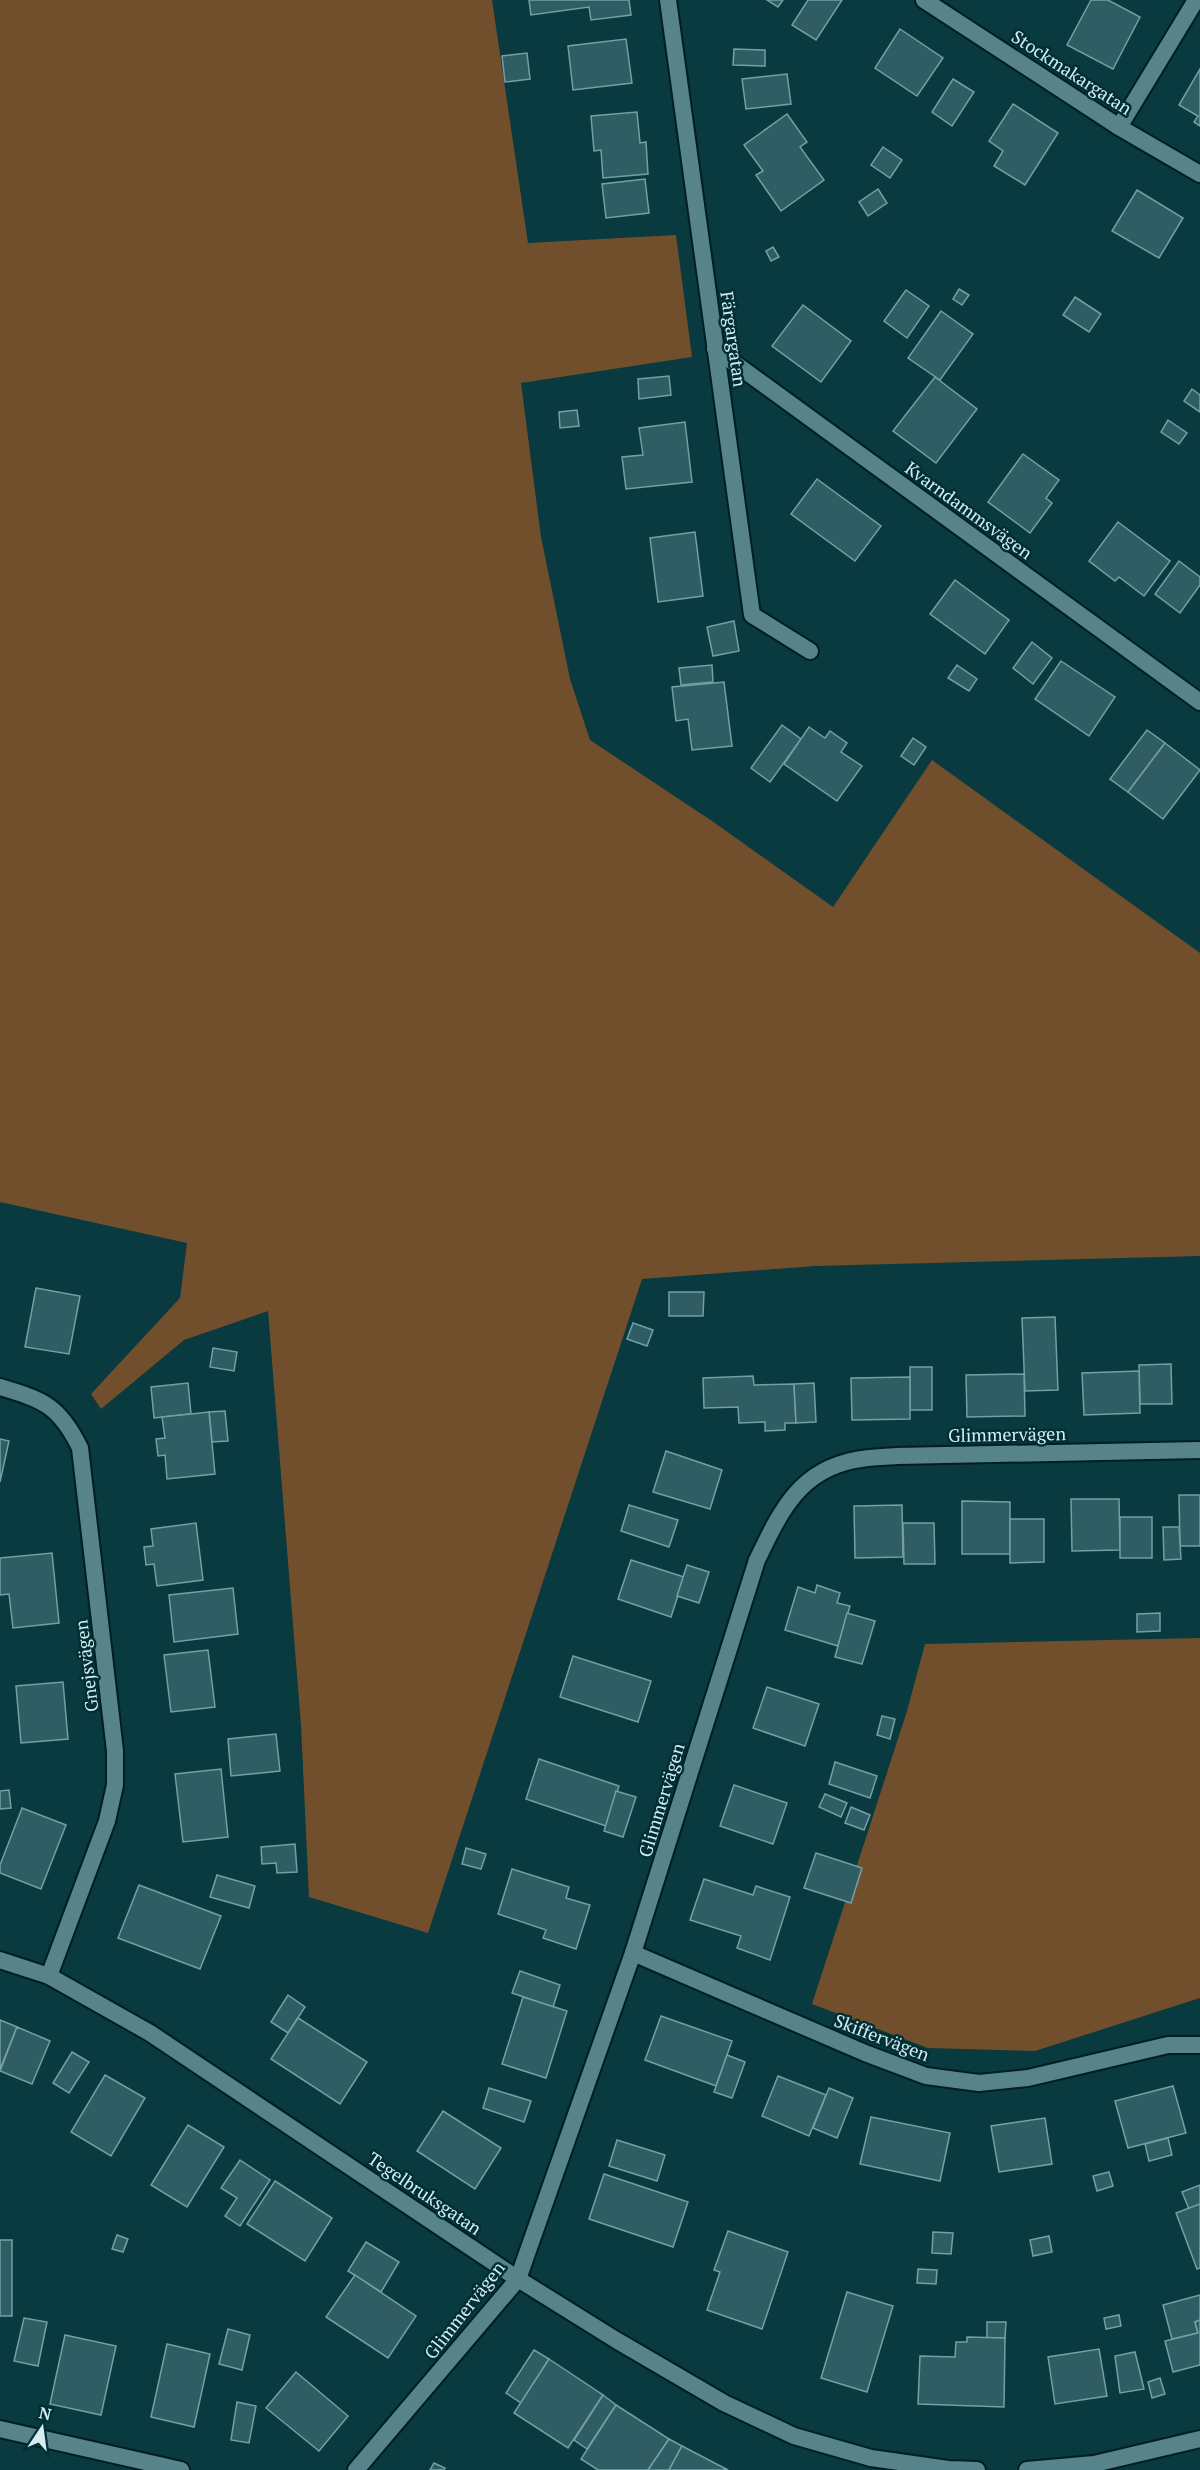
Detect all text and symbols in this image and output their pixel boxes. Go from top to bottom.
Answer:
street label: Stockmakargatan [1007,24,1137,120]
street label: Färgargatan [715,290,753,389]
street label: Kvarndammsvägen [901,456,1038,565]
street label: Glimmervägen [948,1421,1066,1447]
street label: Gnejsvägen [68,1618,104,1713]
street label: Glimmervägen [632,1740,690,1860]
street label: Skiffervägen [831,2008,933,2066]
street label: Tegelbruksgatan [364,2146,487,2240]
street label: Glimmervägen [418,2256,510,2364]
north arrow [12,2398,72,2458]
text: N [37,2401,54,2425]

